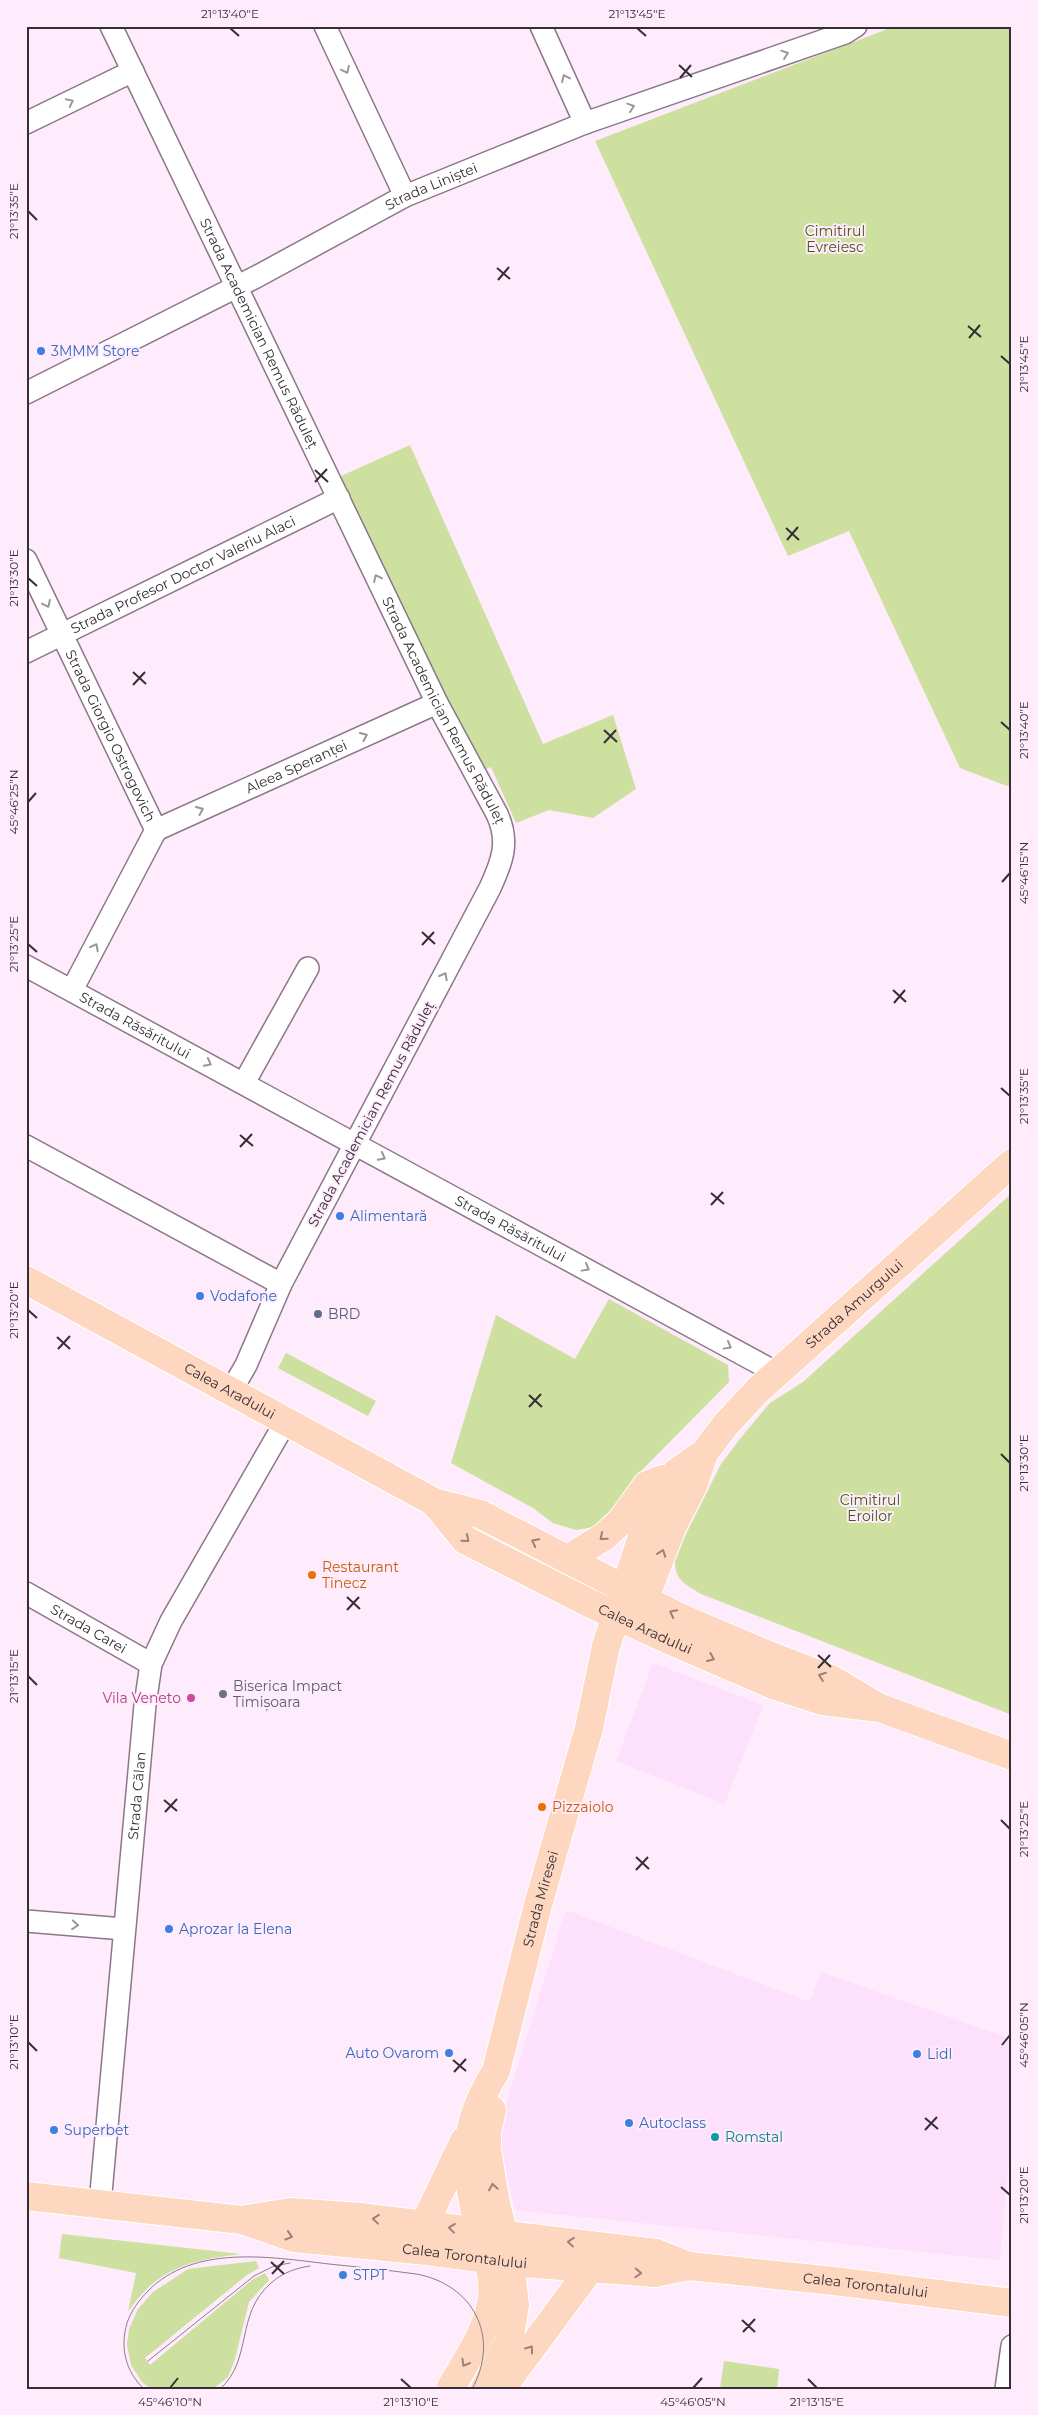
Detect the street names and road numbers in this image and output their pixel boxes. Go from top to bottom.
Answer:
street label: Strada Liniștei [382,159,480,214]
street label: Strada Academician Remus Răduleț [196,215,322,452]
street label: Strada Profesor Doctor Valeriu Alaci [68,512,298,638]
street label: Strada Academician Remus Răduleț [378,594,509,827]
street label: Strada Giorgio Ostrogovich [61,647,160,825]
street label: Aleea Speranței [243,736,350,797]
street label: Strada Răsăritului [76,988,194,1062]
street label: Strada Academician Remus Răduleț [304,998,439,1230]
street label: Strada Răsăritului [452,1191,569,1266]
street label: Strada Amurgului [802,1256,907,1352]
street label: Calea Aradului [181,1359,279,1423]
street label: Strada Carei [47,1600,130,1657]
street label: Calea Aradului [595,1600,695,1658]
street label: Strada Călan [124,1751,150,1841]
street label: Strada Miresei [519,1849,562,1949]
street label: Calea Torontalului [401,2240,528,2272]
street label: Calea Torontalului [802,2269,929,2302]

